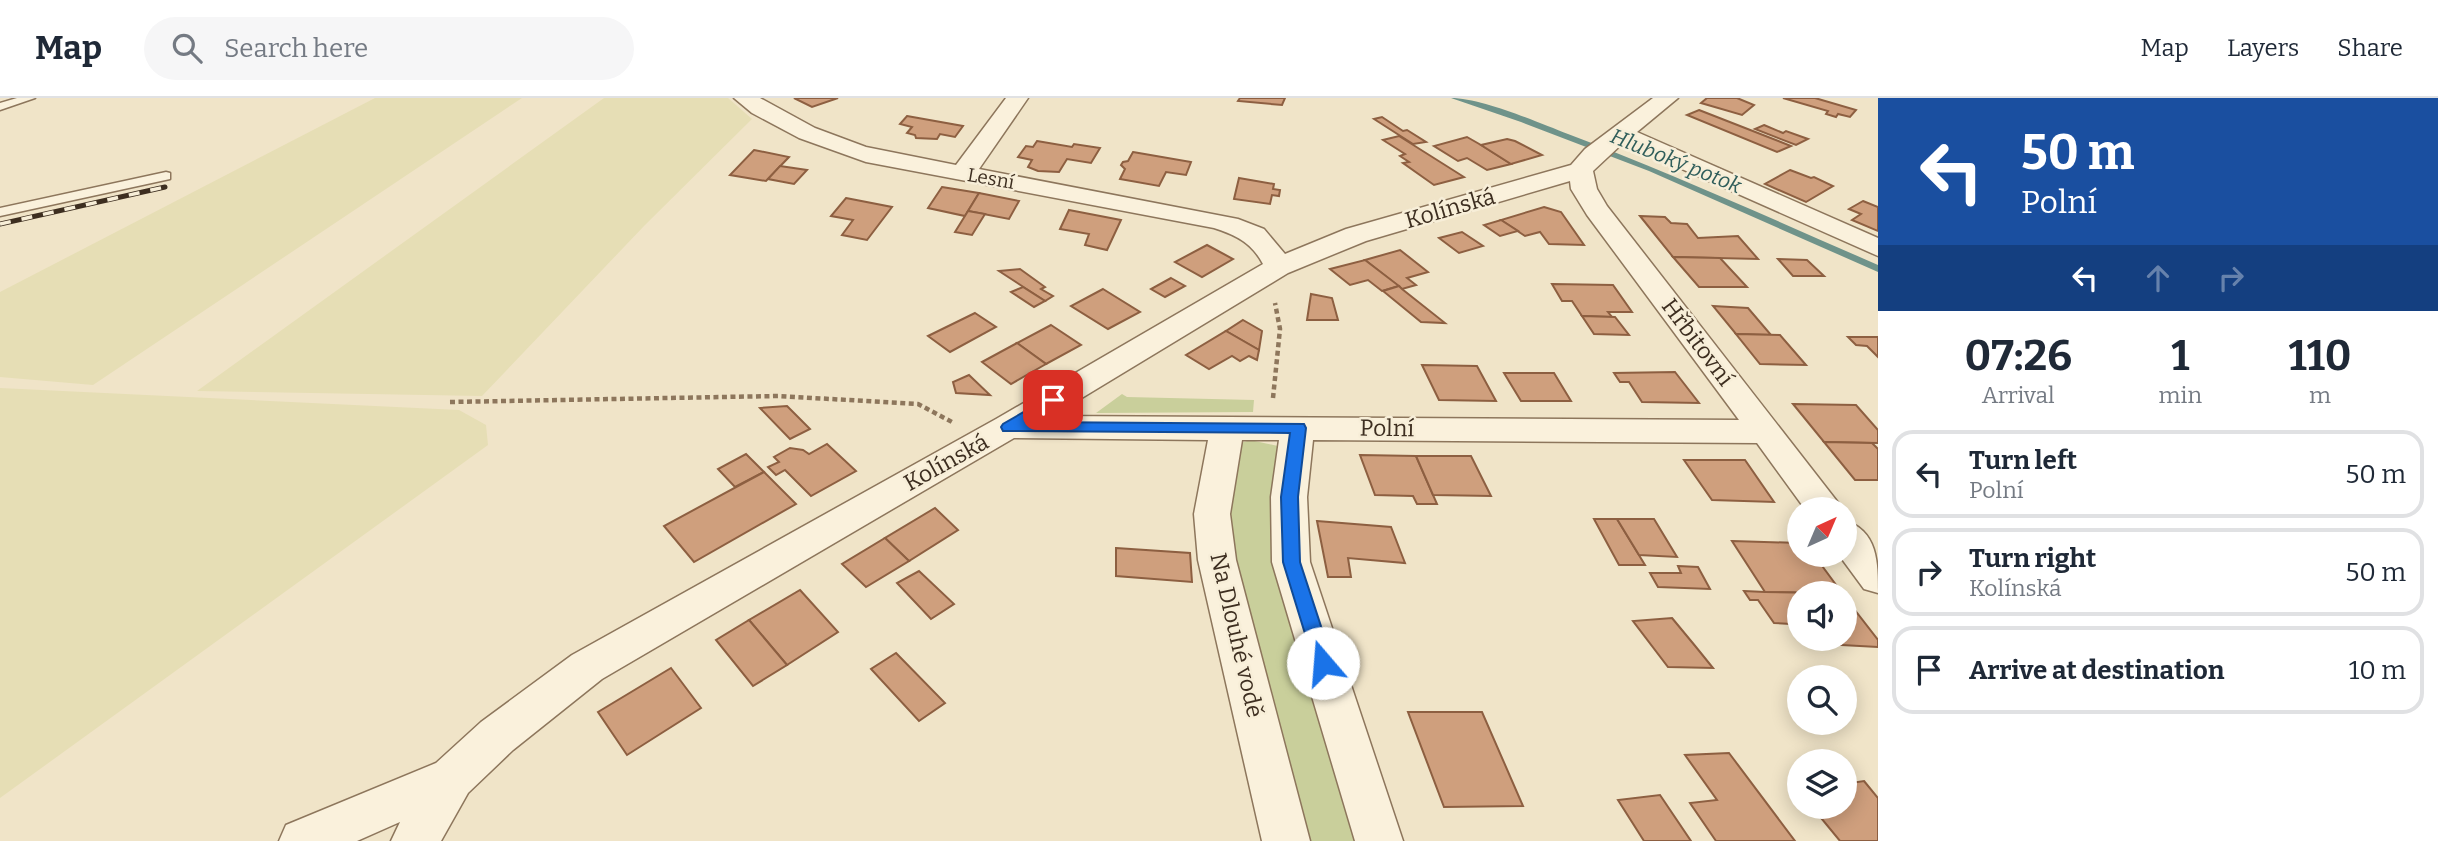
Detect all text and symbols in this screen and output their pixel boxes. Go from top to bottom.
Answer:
search box [144,17,634,80]
text: Map [35,28,102,68]
icon: search [168,29,206,67]
text: Search here [224,33,368,64]
text: Map [2141,34,2189,62]
text: Layers [2227,34,2299,62]
text: Share [2337,34,2403,62]
water label: Hluboký potok [1607,123,1746,199]
text: 50 m [2021,123,2134,182]
icon: left [1906,126,1997,217]
street label: Lesní [966,163,1017,194]
street label: Kolínská [1402,182,1499,234]
text: Polní [2021,183,2097,221]
icon: left [2066,259,2104,297]
icon: ahead [2139,259,2177,297]
icon: right [2212,259,2250,297]
street label: Hřbitovní [1656,293,1740,391]
text: 07:26 [1965,331,2072,381]
text: 1 [2171,331,2189,381]
text: 110 [2288,331,2351,381]
pin [1023,370,1083,430]
icon: arrive [1034,381,1072,419]
text: Arrival [1982,381,2055,409]
text: min [2159,381,2202,409]
text: m [2309,381,2331,409]
street label: Polní [1359,414,1415,442]
street label: Kolínská [899,427,994,497]
text: Turn left [1969,445,2077,476]
icon: left [1910,455,1948,493]
text: 50 m [2345,459,2406,490]
text: Polní [1969,476,2024,504]
north arrow [1787,497,1857,567]
map controls [1787,497,1857,819]
text: Turn right [1969,543,2096,574]
street label: Na Dlouhé vodě [1204,550,1270,720]
icon: right [1910,553,1948,591]
text: 50 m [2345,557,2406,588]
text: Kolínská [1969,574,2062,602]
button: sound [1787,581,1857,651]
position arrow [1286,626,1360,700]
icon: arrive [1910,651,1948,689]
text: Arrive at destination [1969,655,2224,686]
text: 10 m [2349,655,2406,686]
button: search [1787,665,1857,735]
button: layers [1787,749,1857,819]

